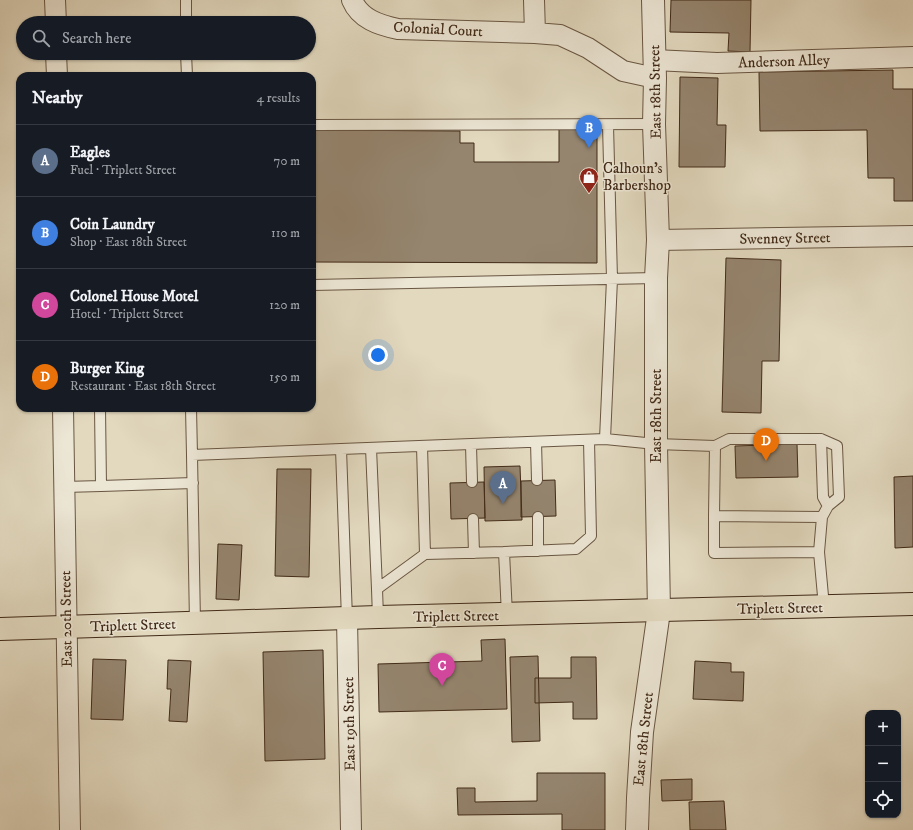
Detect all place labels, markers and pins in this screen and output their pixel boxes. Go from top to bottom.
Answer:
pin: B [576,115,602,148]
place label: Calhoun's Barbershop [603,159,671,195]
shop icon: Calhoun's Barbershop [578,166,600,194]
pin: D [753,428,779,461]
pin: A [490,471,516,504]
pin: C [429,653,455,686]

